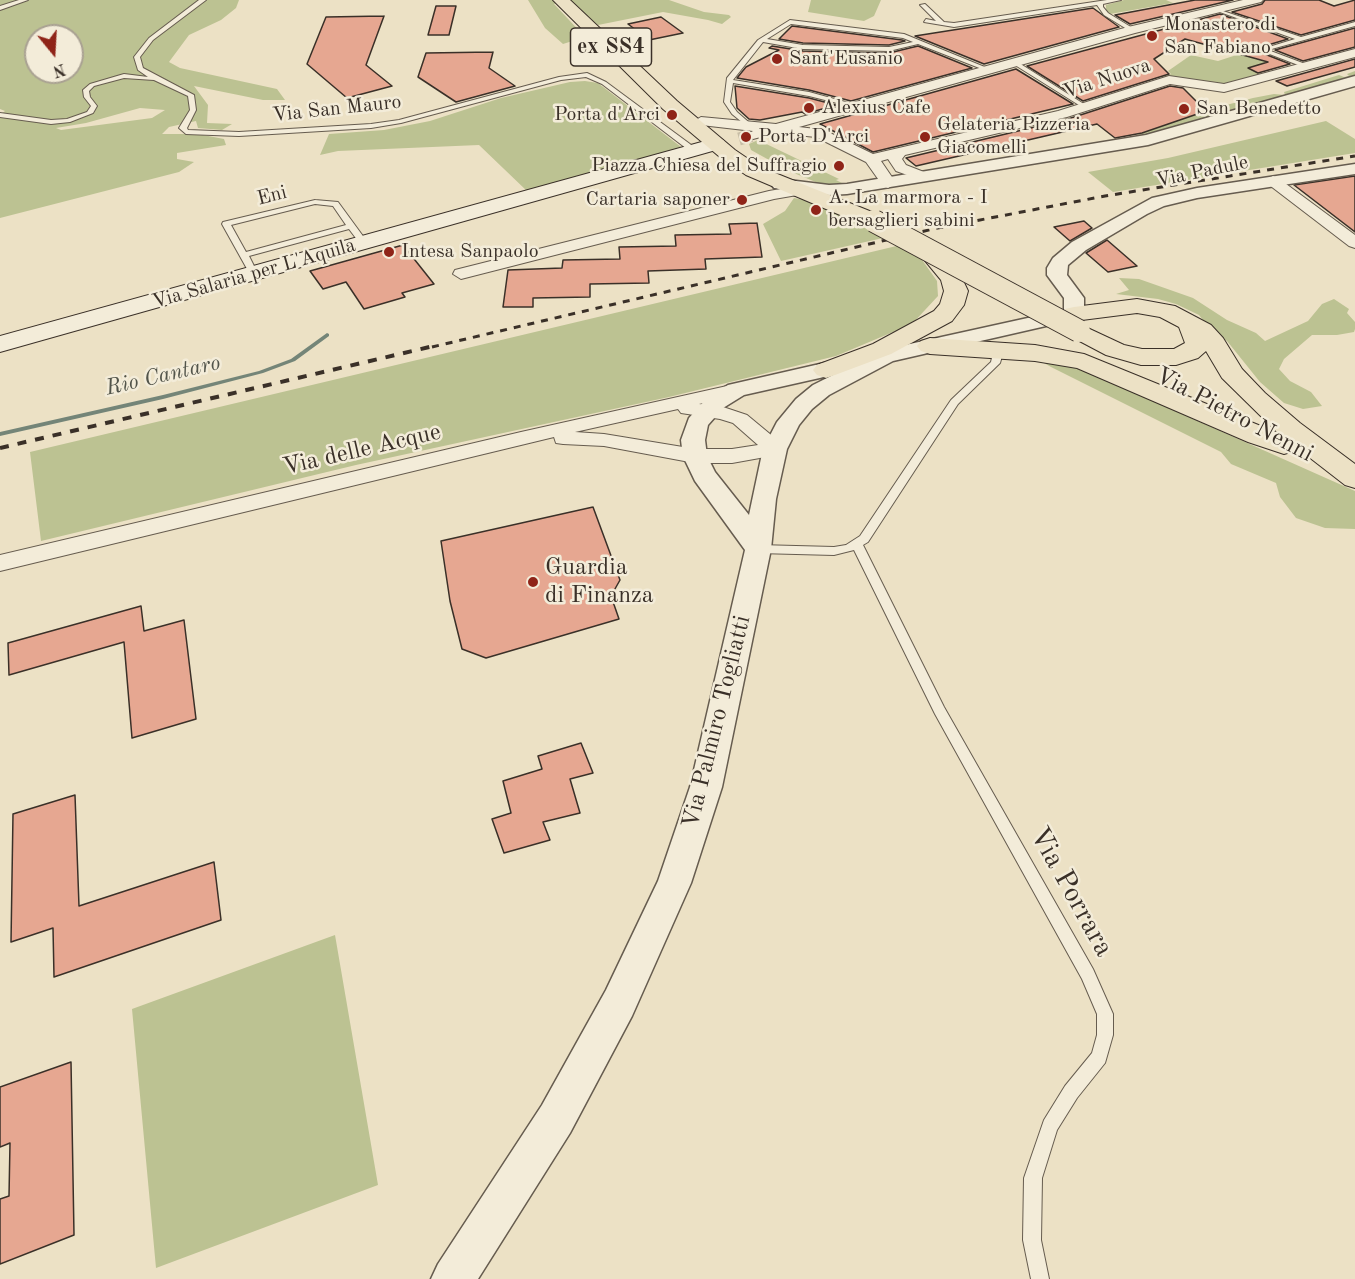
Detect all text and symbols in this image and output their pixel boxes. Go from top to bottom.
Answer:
place label: Monastero di San Fabiano [1164,13,1276,60]
north arrow [24,24,84,84]
road number: ex SS4 [570,28,652,66]
marker: Monastero di San Fabiano [1145,29,1159,43]
place label: Sant'Eusanio [789,47,903,71]
marker: Sant'Eusanio [770,52,784,66]
street label: Via Nuova [1060,54,1154,104]
text: N [51,60,67,79]
street label: Via San Mauro [271,90,403,128]
place label: Alexius Cafe [821,96,931,120]
place label: San Benedetto [1196,97,1321,121]
marker: Alexius Cafe [802,101,816,115]
marker: San Benedetto [1177,102,1191,116]
place label: Porta d'Arci [554,103,660,127]
marker: Porta d'Arci [665,108,679,122]
place label: Gelateria Pizzeria Giacomelli [937,113,1090,160]
place label: Porta D'Arci [758,125,869,149]
marker: Porta D'Arci [739,130,753,144]
marker: Gelateria Pizzeria Giacomelli [918,130,932,144]
street label: Via Padule [1154,151,1250,193]
place label: Piazza Chiesa del Suffragio [591,154,827,178]
marker: Piazza Chiesa del Suffragio [832,159,846,173]
street label: Eni [255,181,289,211]
place label: A. La marmora - I bersaglieri sabini [828,186,988,233]
place label: Cartaria saponer [586,188,730,212]
marker: Cartaria saponer [735,193,749,207]
marker: A. La marmora - I bersaglieri sabini [809,203,823,217]
street label: Via Salaria per L'Aquila [150,233,358,315]
place label: Intesa Sanpaolo [401,240,539,264]
marker: Intesa Sanpaolo [382,245,396,259]
water label: Rio Cantaro [103,350,223,402]
street label: Via Pietro Nenni [1150,361,1318,469]
street label: Via delle Acque [280,418,444,482]
place label: Guardia di Finanza [545,554,654,610]
marker: Guardia di Finanza [526,575,540,589]
street label: Via Palmiro Togliatti [677,612,757,832]
street label: Via Porrara [1022,821,1120,963]

